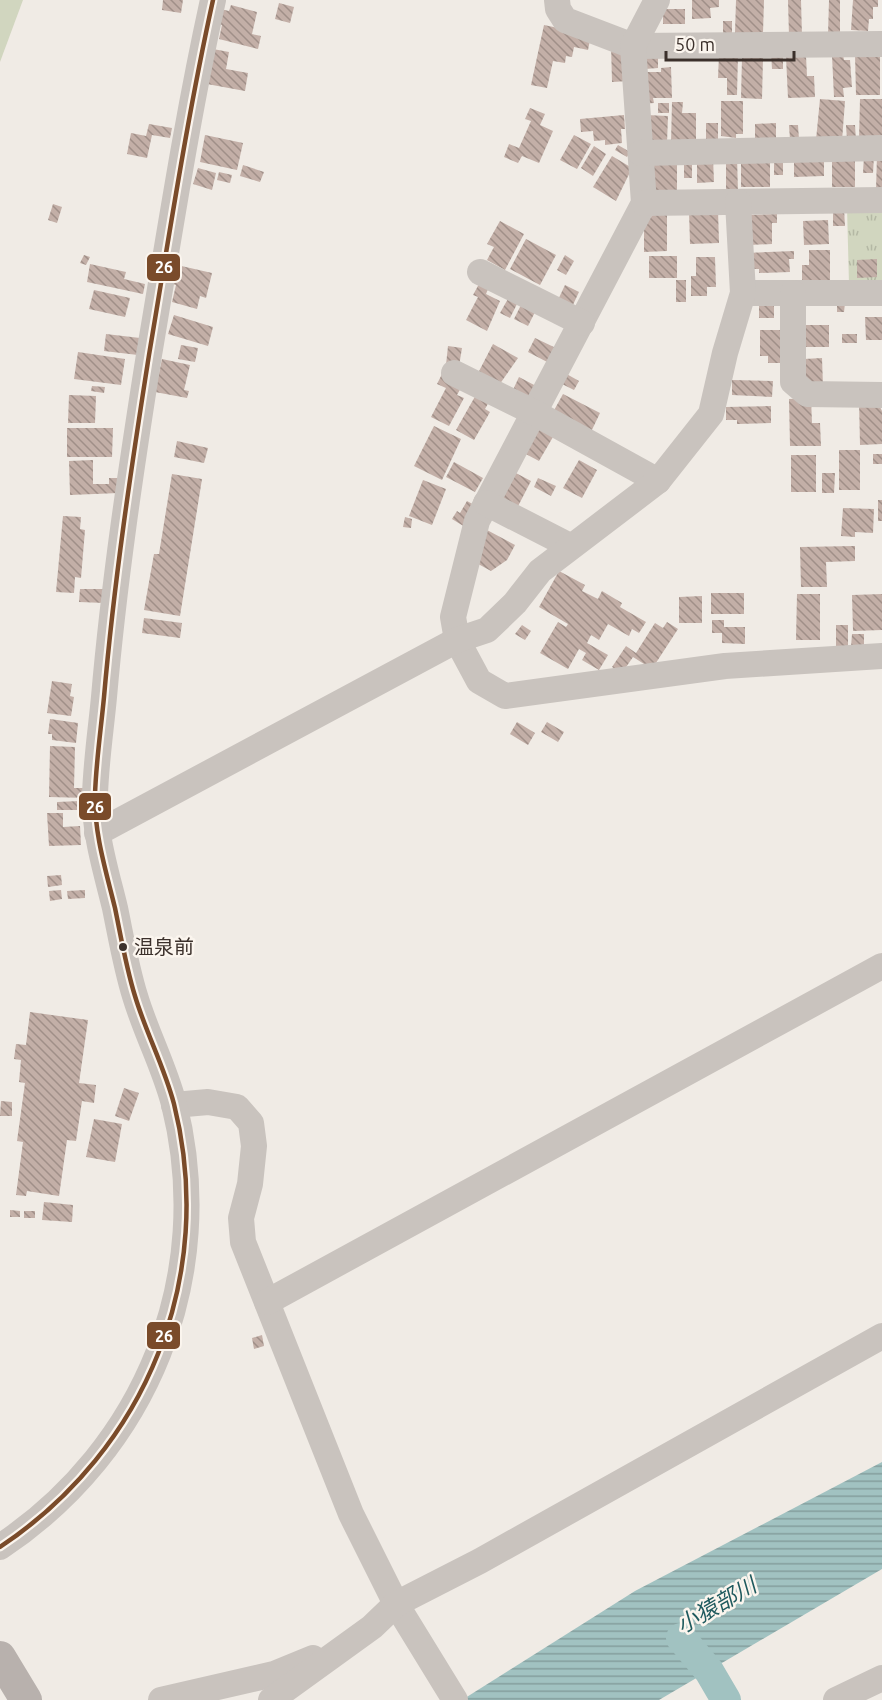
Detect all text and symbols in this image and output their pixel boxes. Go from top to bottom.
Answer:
scale bar [666,24,794,62]
text: 50 m [675,34,715,54]
line badge: 26 [146,253,181,282]
text: 26 [155,258,173,276]
line badge: 26 [78,792,112,821]
text: 26 [86,798,104,816]
place label: 温泉前 [134,935,194,958]
marker: 温泉前 [117,941,129,953]
line badge: 26 [146,1321,181,1350]
text: 26 [155,1327,173,1345]
water label: 小猿部川 [671,1571,762,1637]

